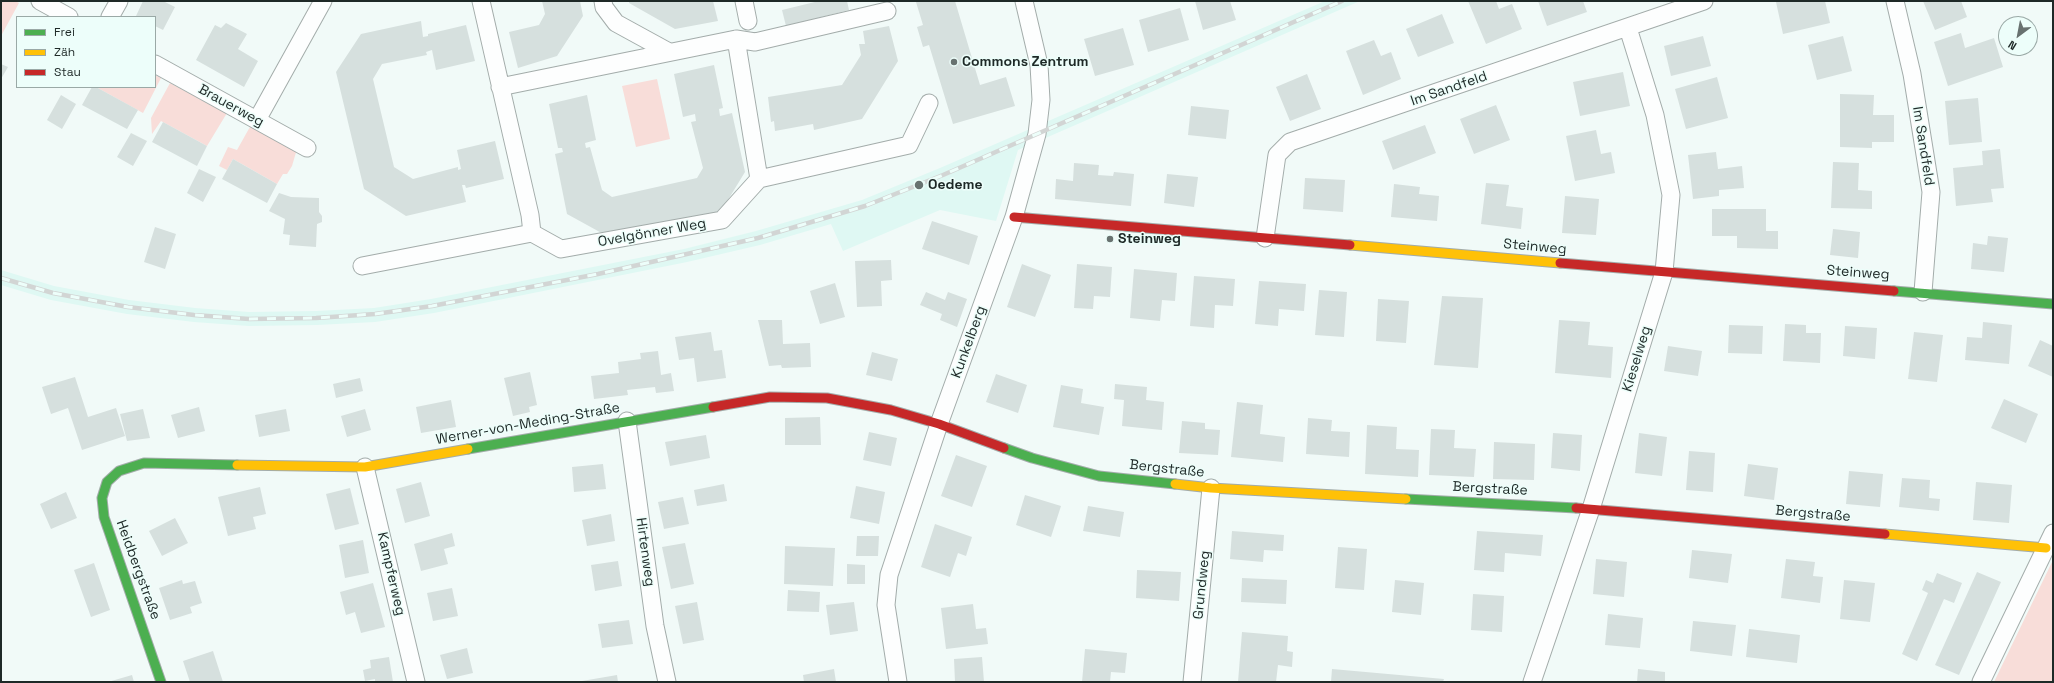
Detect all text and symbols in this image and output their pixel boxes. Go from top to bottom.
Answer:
legend [16,16,156,88]
north arrow [1998,16,2038,56]
text: Frei [54,24,75,40]
text: N [2005,37,2019,53]
text: Zäh [54,44,75,60]
place label: Commons Zentrum [962,54,1089,70]
marker: Commons Zentrum [949,57,959,67]
text: Stau [54,64,81,80]
street label: Im Sandfeld [1409,68,1489,110]
street label: Brauerweg [195,81,267,131]
street label: Im Sandfeld [1908,105,1938,187]
place label: Oedeme [928,177,983,193]
marker: Oedeme [913,179,925,191]
street label: Ovelgönner Weg [597,215,707,251]
place label: Steinweg [1118,231,1181,247]
marker: Steinweg [1105,234,1115,244]
street label: Steinweg [1503,236,1567,258]
street label: Steinweg [1826,262,1890,284]
street label: Kunkelberg [948,304,990,380]
street label: Kieselweg [1619,324,1655,394]
street label: Werner-von-Meding-Straße [435,400,621,448]
street label: Bergstraße [1129,457,1205,481]
street label: Bergstraße [1452,479,1528,499]
street label: Bergstraße [1775,502,1851,526]
street label: Hirtenweg [632,517,658,587]
street label: Heidbergstraße [112,518,164,622]
street label: Kampferweg [373,531,409,617]
street label: Grundweg [1190,550,1214,620]

